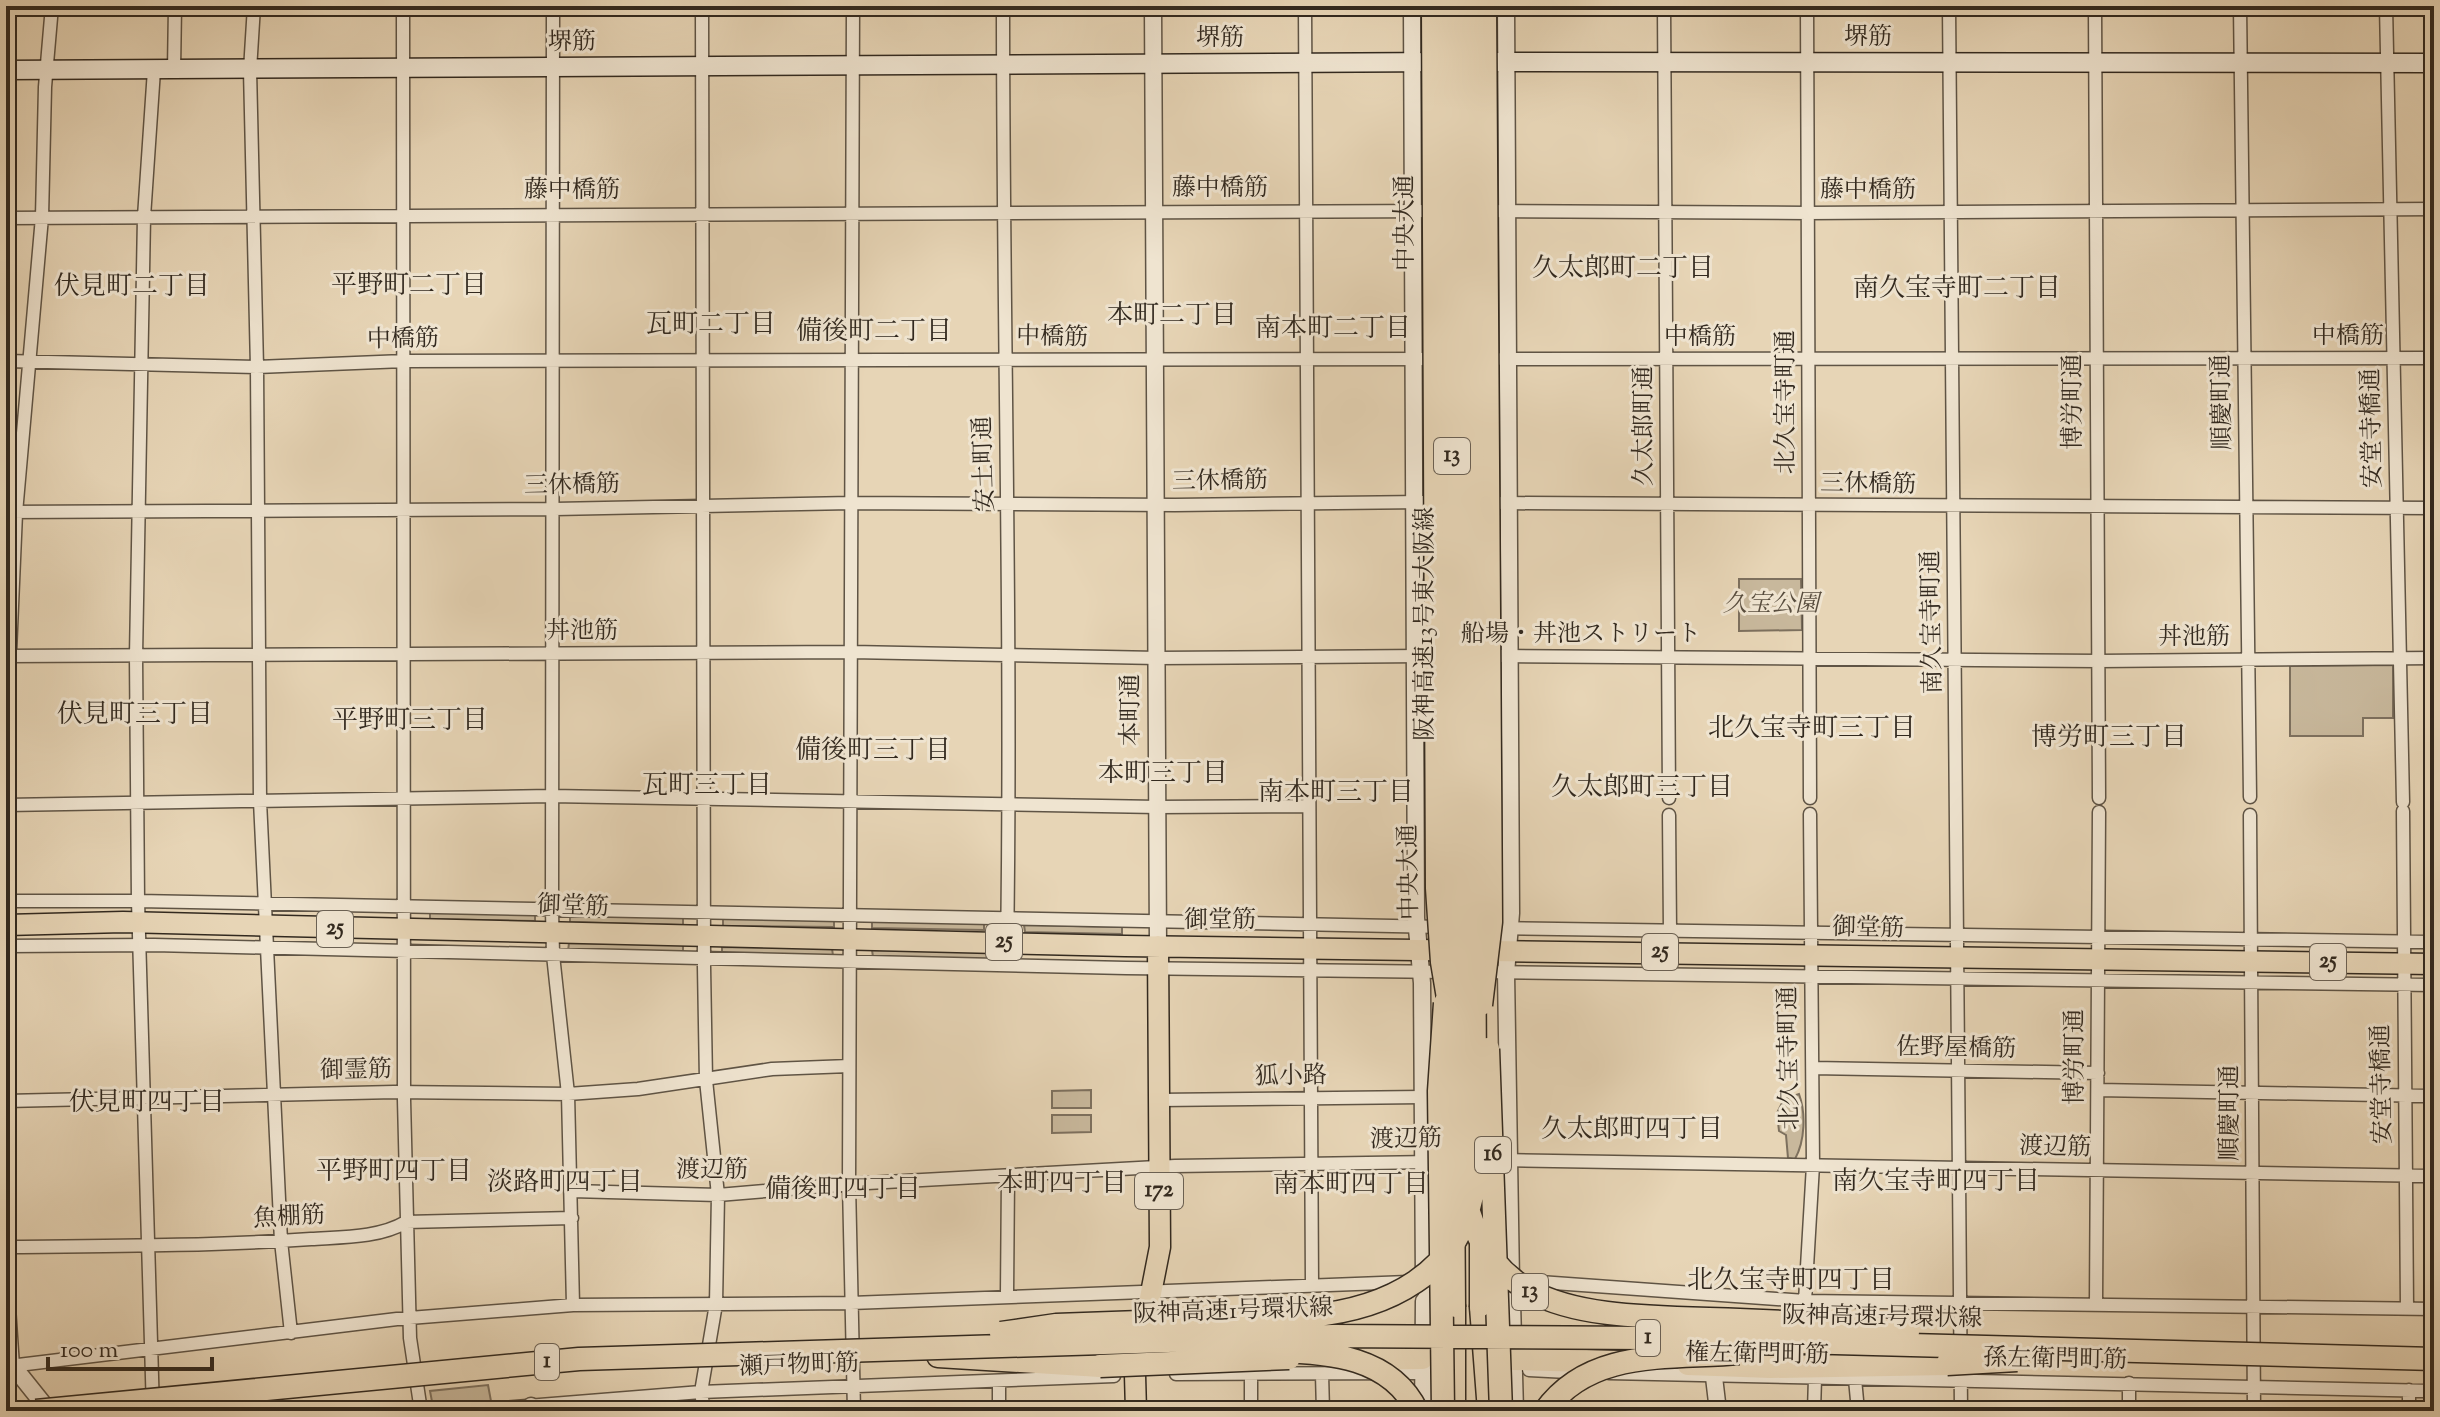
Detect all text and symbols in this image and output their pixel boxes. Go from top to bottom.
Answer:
street label: 堺筋 [1844,21,1892,55]
street label: 堺筋 [1196,22,1244,56]
street label: 堺筋 [548,26,596,60]
street label: 藤中橋筋 [1172,172,1268,206]
street label: 藤中橋筋 [524,174,620,208]
street label: 藤中橋筋 [1820,174,1916,208]
street label: 中央大通 [1389,175,1423,271]
district label: 久太郎町二丁目 [1532,251,1714,288]
district label: 平野町二丁目 [331,268,487,305]
district label: 伏見町二丁目 [54,269,210,306]
district label: 南久宝寺町二丁目 [1853,271,2061,308]
district label: 本町二丁目 [1107,298,1237,335]
district label: 瓦町二丁目 [646,307,776,344]
district label: 南本町二丁目 [1255,311,1411,348]
district label: 備後町二丁目 [796,314,952,351]
street label: 中橋筋 [1016,320,1088,356]
street label: 中橋筋 [2312,320,2384,354]
street label: 中橋筋 [1664,321,1736,355]
street label: 中橋筋 [367,322,439,358]
street label: 北久宝寺町通 [1770,330,1804,474]
street label: 博労町通 [2057,354,2091,450]
street label: 順慶町通 [2205,354,2241,450]
street label: 久太郎町通 [1628,366,1662,486]
street label: 安堂寺橋通 [2355,368,2391,488]
street label: 安土町通 [966,415,1004,513]
road number: 13 [1434,438,1470,474]
street label: 三休橋筋 [1172,464,1268,500]
street label: 三休橋筋 [1820,467,1916,503]
street label: 三休橋筋 [524,468,620,504]
street label: 阪神高速13号東大阪線 [1409,507,1443,741]
street label: 南久宝寺町通 [1915,550,1951,694]
park label: 久宝公園 [1723,588,1823,622]
street label: 丼池筋 [546,615,618,649]
street label: 船場・丼池ストリート [1461,618,1701,652]
street label: 丼池筋 [2158,621,2230,655]
street label: 本町通 [1115,674,1149,746]
district label: 伏見町三丁目 [57,697,213,734]
district label: 平野町三丁目 [332,703,488,740]
district label: 北久宝寺町三丁目 [1708,711,1916,748]
district label: 博労町三丁目 [2031,720,2187,757]
district label: 備後町三丁目 [795,733,951,770]
district label: 本町三丁目 [1098,756,1228,793]
district label: 瓦町三丁目 [642,768,772,805]
district label: 久太郎町三丁目 [1551,770,1733,807]
district label: 南本町三丁目 [1258,775,1414,812]
street label: 中央大通 [1392,824,1428,920]
street label: 御堂筋 [536,889,610,925]
street label: 御堂筋 [1184,904,1256,938]
road number: 25 [317,911,353,947]
street label: 御堂筋 [1832,911,1904,947]
road number: 25 [986,924,1022,960]
road number: 25 [1642,934,1678,970]
road number: 25 [2310,944,2346,980]
street label: 北久宝寺町通 [1772,986,1808,1130]
street label: 博労町通 [2059,1009,2093,1105]
street label: 安堂寺橋通 [2365,1024,2401,1144]
street label: 佐野屋橋筋 [1896,1031,2016,1067]
street label: 御霊筋 [320,1053,392,1089]
street label: 狐小路 [1255,1059,1327,1095]
street label: 順慶町通 [2214,1065,2248,1161]
district label: 伏見町四丁目 [69,1085,225,1122]
district label: 久太郎町四丁目 [1541,1112,1723,1149]
street label: 渡辺筋 [1370,1122,1442,1158]
street label: 渡辺筋 [2019,1130,2091,1166]
road number: 16 [1475,1137,1511,1173]
district label: 平野町四丁目 [316,1154,472,1191]
street label: 渡辺筋 [676,1154,748,1188]
district label: 南久宝寺町四丁目 [1832,1164,2040,1201]
district label: 淡路町四丁目 [487,1165,643,1202]
district label: 本町四丁目 [997,1166,1127,1203]
district label: 南本町四丁目 [1273,1167,1429,1204]
district label: 備後町四丁目 [765,1172,921,1209]
road number: 172 [1135,1173,1183,1209]
street label: 魚棚筋 [252,1199,326,1237]
district label: 北久宝寺町四丁目 [1687,1263,1895,1300]
road number: 13 [1512,1274,1548,1310]
street label: 阪神高速1号環状線 [1132,1292,1334,1332]
street label: 阪神高速1号環状線 [1782,1299,1982,1337]
road number: 1 [1636,1320,1660,1356]
scale bar [48,1321,212,1371]
text: 100 m [60,1334,118,1368]
street label: 権左衛門町筋 [1685,1337,1829,1373]
street label: 孫左衛門町筋 [1983,1342,2127,1378]
road number: 1 [535,1344,559,1380]
street label: 瀬戸物町筋 [738,1347,860,1385]

